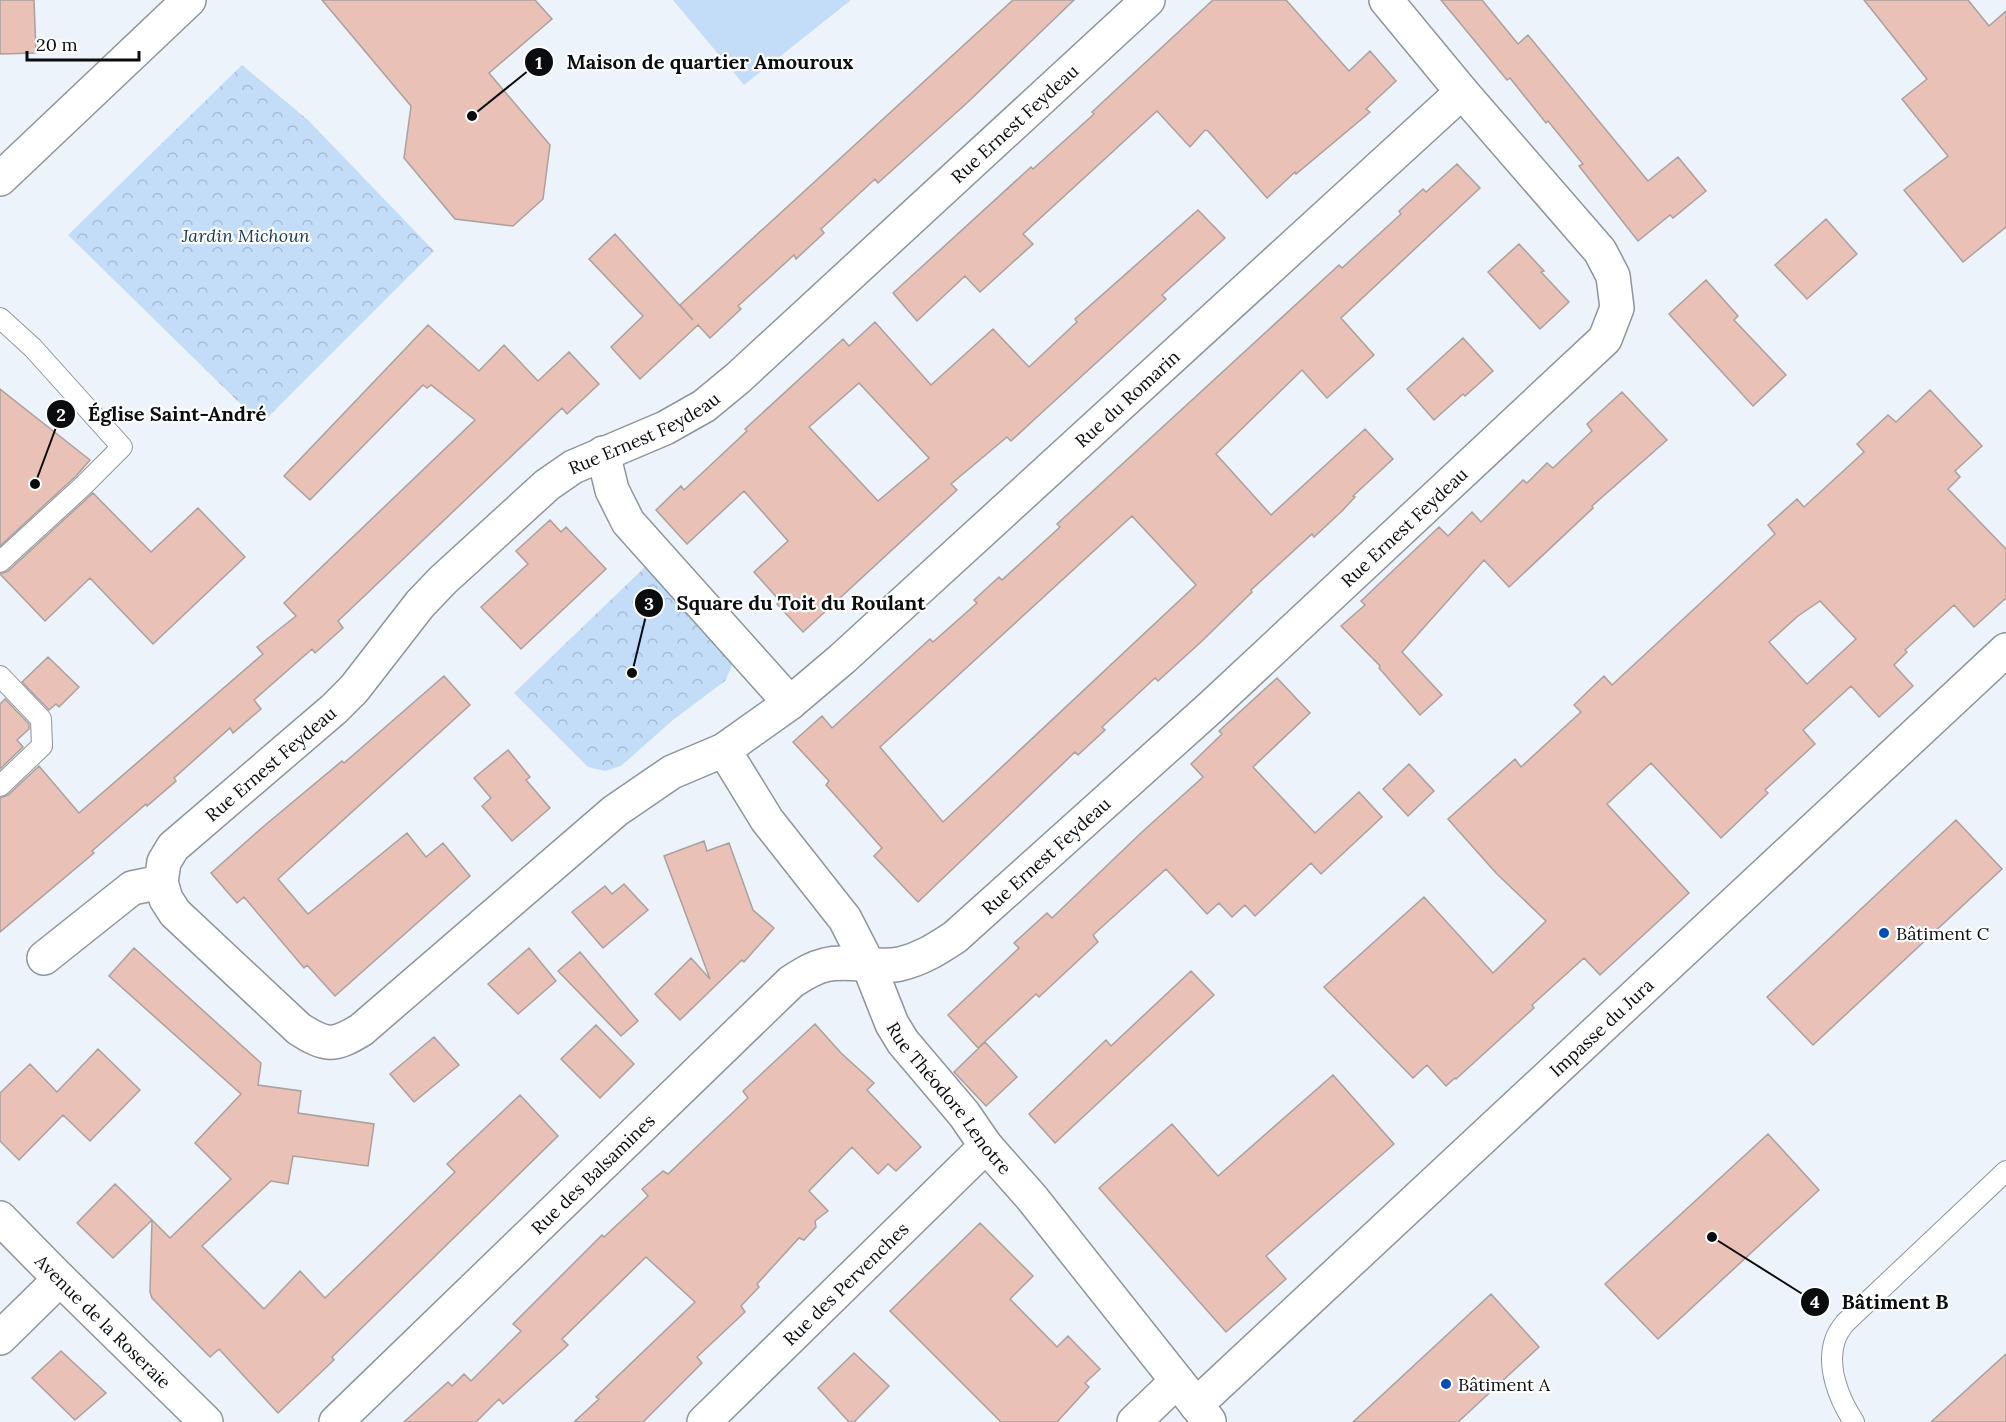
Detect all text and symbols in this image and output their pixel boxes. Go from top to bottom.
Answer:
scale bar [27,24,140,62]
text: 20 m [36,33,78,56]
callout: Maison de quartier Amouroux [524,43,865,81]
text: Maison de quartier Amouroux [566,49,854,74]
text: 1 [535,51,543,74]
street label: Rue Ernest Feydeau [946,59,1083,188]
park label: Jardin Michoun [181,224,310,247]
street label: Rue du Romarin [1070,345,1184,452]
street label: Rue Ernest Feydeau [565,386,724,479]
callout: Église Saint-André [46,395,279,433]
text: Église Saint-André [88,401,266,426]
text: 2 [56,403,66,426]
street label: Rue Ernest Feydeau [1336,462,1472,592]
callout: Square du Toit du Roulant [634,584,937,622]
text: Square du Toit du Roulant [677,590,926,615]
text: 3 [644,592,654,615]
street label: Rue Ernest Feydeau [200,701,341,826]
street label: Rue Ernest Feydeau [977,792,1115,919]
place label: Bâtiment C [1896,922,1990,945]
marker: Bâtiment C [1877,926,1891,940]
street label: Impasse du Jura [1544,973,1658,1081]
street label: Rue Théodore Lenotre [882,1017,1017,1179]
street label: Rue des Balsamines [526,1109,659,1239]
street label: Rue des Pervenches [778,1217,913,1350]
street label: Avenue de la Roseraie [30,1249,176,1393]
callout: Bâtiment B [1800,1283,1961,1321]
text: Bâtiment B [1842,1289,1948,1314]
text: 4 [1810,1290,1820,1313]
place label: Bâtiment A [1458,1373,1551,1396]
marker: Bâtiment A [1439,1377,1453,1391]

